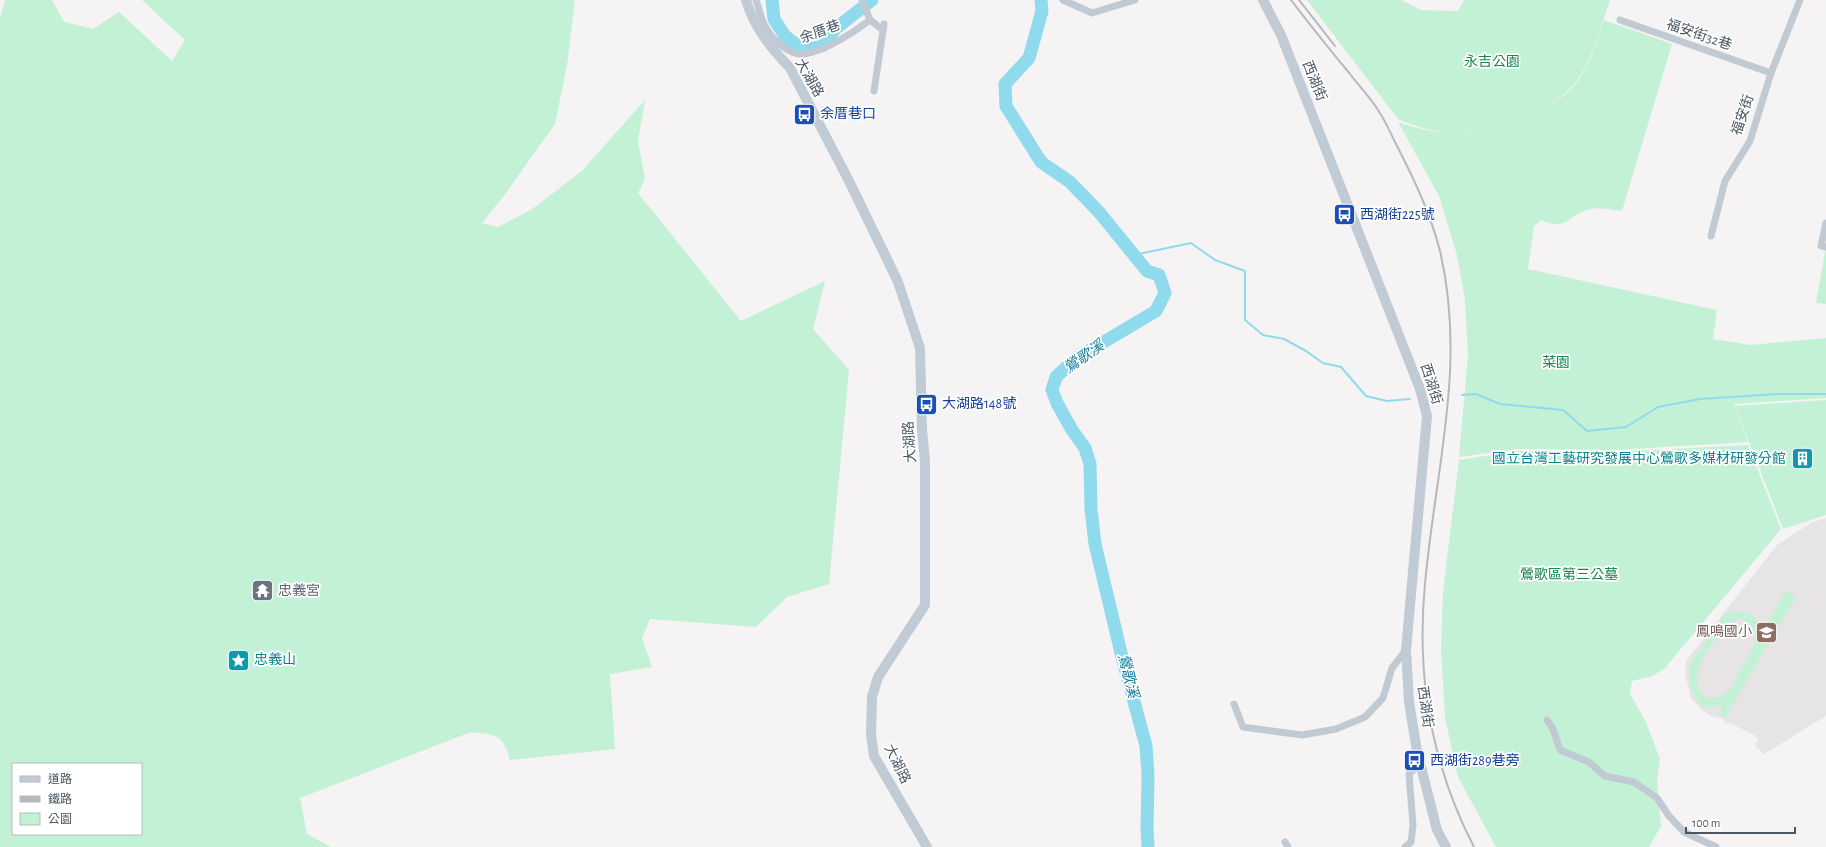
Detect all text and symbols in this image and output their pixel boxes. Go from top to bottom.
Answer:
street label: 福安街32巷 [1665,16,1734,53]
street label: 余厝巷 [798,17,842,46]
park label: 永吉公園 [1464,54,1520,69]
street label: 大湖路 [792,56,826,100]
street label: 西湖街 [1300,59,1329,103]
street label: 福安街 [1729,93,1756,137]
bus stop icon: 余厝巷口 [792,101,818,127]
place label: 余厝巷口 [820,106,876,121]
bus stop icon: 西湖街225號 [1332,202,1358,228]
place label: 西湖街225號 [1360,207,1435,222]
water label: 鶯歌溪 [1061,336,1108,376]
park label: 菜園 [1542,355,1570,370]
street label: 西湖街 [1418,362,1445,406]
bus stop icon: 大湖路148號 [914,391,940,417]
place label: 大湖路148號 [942,396,1016,411]
street label: 大湖路 [901,421,918,464]
building icon: 國立台灣工藝研究發展中心鶯歌多媒材研發分館 [1789,446,1815,472]
place label: 國立台灣工藝研究發展中心鶯歌多媒材研發分館 [1492,450,1786,466]
park label: 鶯歌區第三公墓 [1520,567,1618,582]
temple icon: 忠義宮 [250,578,276,604]
place label: 忠義宮 [278,583,320,598]
school or university icon: 鳳鳴國小 [1754,619,1780,645]
place label: 鳳鳴國小 [1696,624,1752,639]
place icon: 忠義山 [225,647,251,673]
place label: 忠義山 [254,652,296,667]
water label: 鶯歌溪 [1115,652,1142,702]
street label: 西湖街 [1415,685,1436,729]
street label: 大湖路 [882,742,913,786]
bus stop icon: 西湖街289巷旁 [1402,748,1428,774]
place label: 西湖街289巷旁 [1430,752,1520,768]
legend [12,763,142,835]
text: 道路 [48,772,72,785]
text: 鐵路 [48,792,72,805]
scale bar [1686,809,1795,835]
text: 公園 [48,813,72,825]
text: 100 m [1692,817,1720,829]

